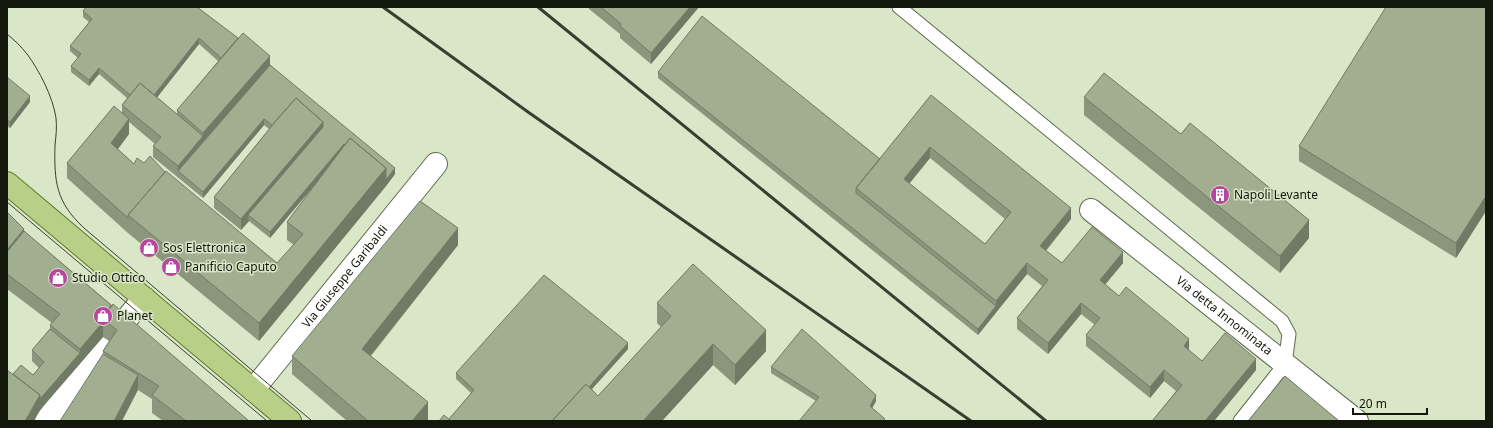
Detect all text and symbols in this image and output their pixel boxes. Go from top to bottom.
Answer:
building icon: Napoli Levante [1209,184,1231,206]
place label: Napoli Levante [1234,186,1318,203]
street label: Via Giuseppe Garibaldi [298,221,391,331]
shop icon: Sos Elettronica [138,237,160,259]
place label: Sos Elettronica [163,239,246,256]
shop icon: Panificio Caputo [160,256,182,278]
place label: Panificio Caputo [185,258,277,275]
shop icon: Studio Ottico [47,267,69,289]
place label: Studio Ottico [72,269,145,286]
street label: Via detta Innominata [1173,272,1276,359]
shop icon: Planet [92,305,114,327]
place label: Planet [117,307,153,324]
scale bar [1353,390,1427,416]
text: 20 m [1359,395,1387,412]

